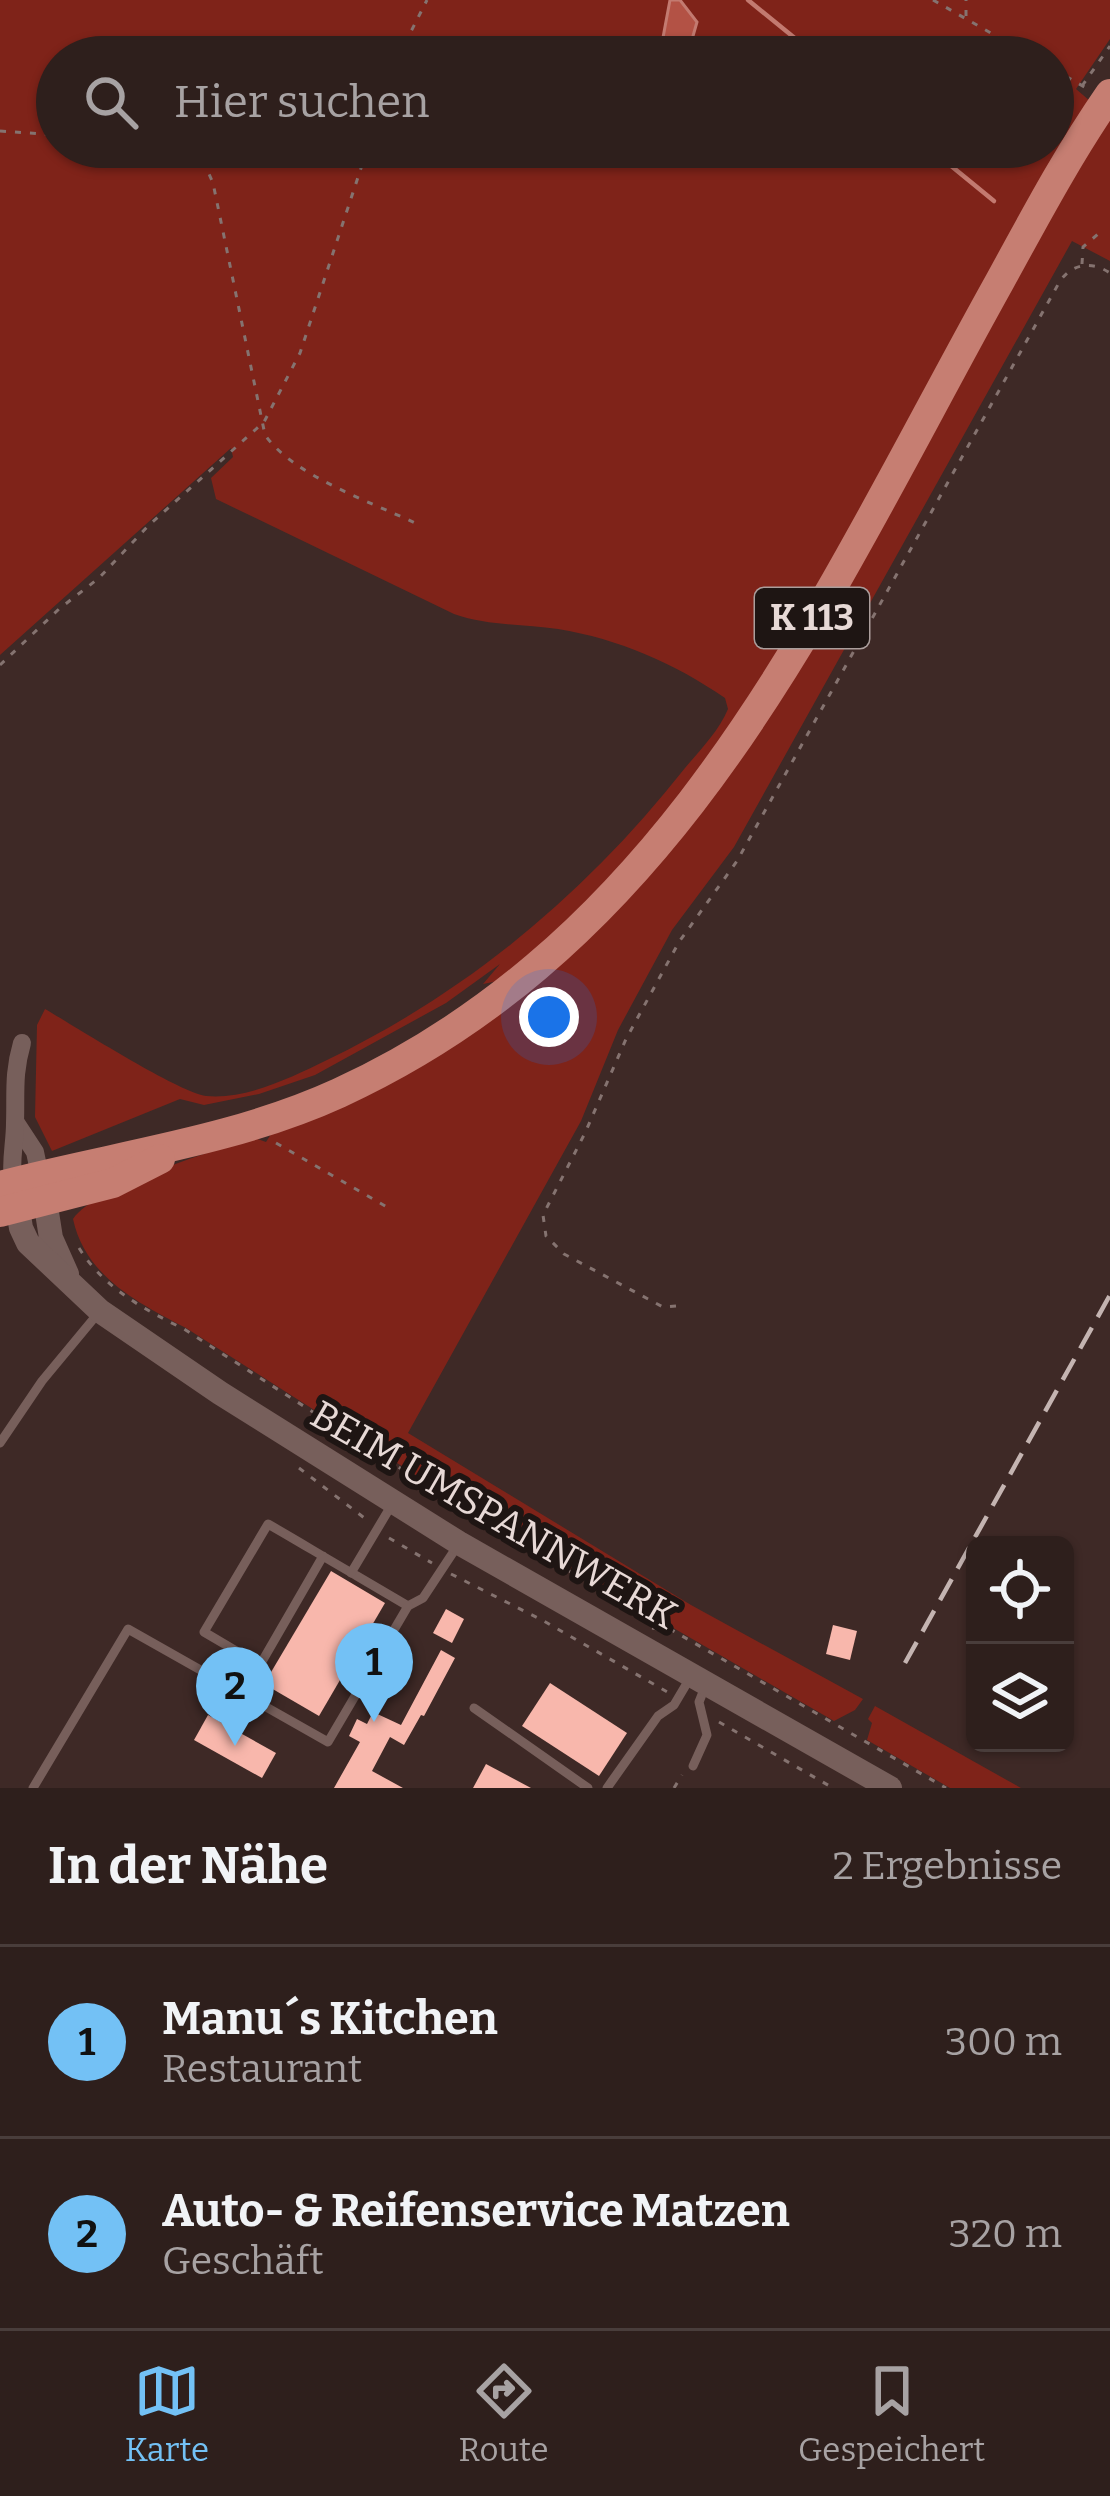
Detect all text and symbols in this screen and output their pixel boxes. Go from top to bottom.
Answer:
search box [36,36,1074,168]
icon: search [78,69,144,135]
text: Hier suchen [174,75,430,129]
road number: K 113 [755,588,869,648]
your location [519,987,579,1047]
street label: BEIM UMSPANNWERK [303,1391,686,1639]
map controls [966,1536,1074,1752]
button: locate [966,1536,1074,1644]
pin: 1 [335,1623,413,1722]
button: layers [966,1644,1074,1752]
pin: 2 [196,1647,274,1746]
text: In der Nähe [48,1835,328,1897]
text: 2 Ergebnisse [833,1843,1062,1889]
text: Manu´s Kitchen [162,1992,498,2046]
text: 1 [79,2019,95,2065]
text: 300 m [945,2019,1062,2065]
text: Restaurant [162,2046,362,2092]
text: Auto- & Reifenservice Matzen [162,2184,790,2238]
text: 2 [76,2211,98,2257]
text: 320 m [949,2211,1062,2257]
text: Geschäft [162,2238,324,2284]
tab: Karte [125,2358,209,2470]
tab: Route [459,2358,549,2470]
tab: Gespeichert [798,2358,985,2470]

